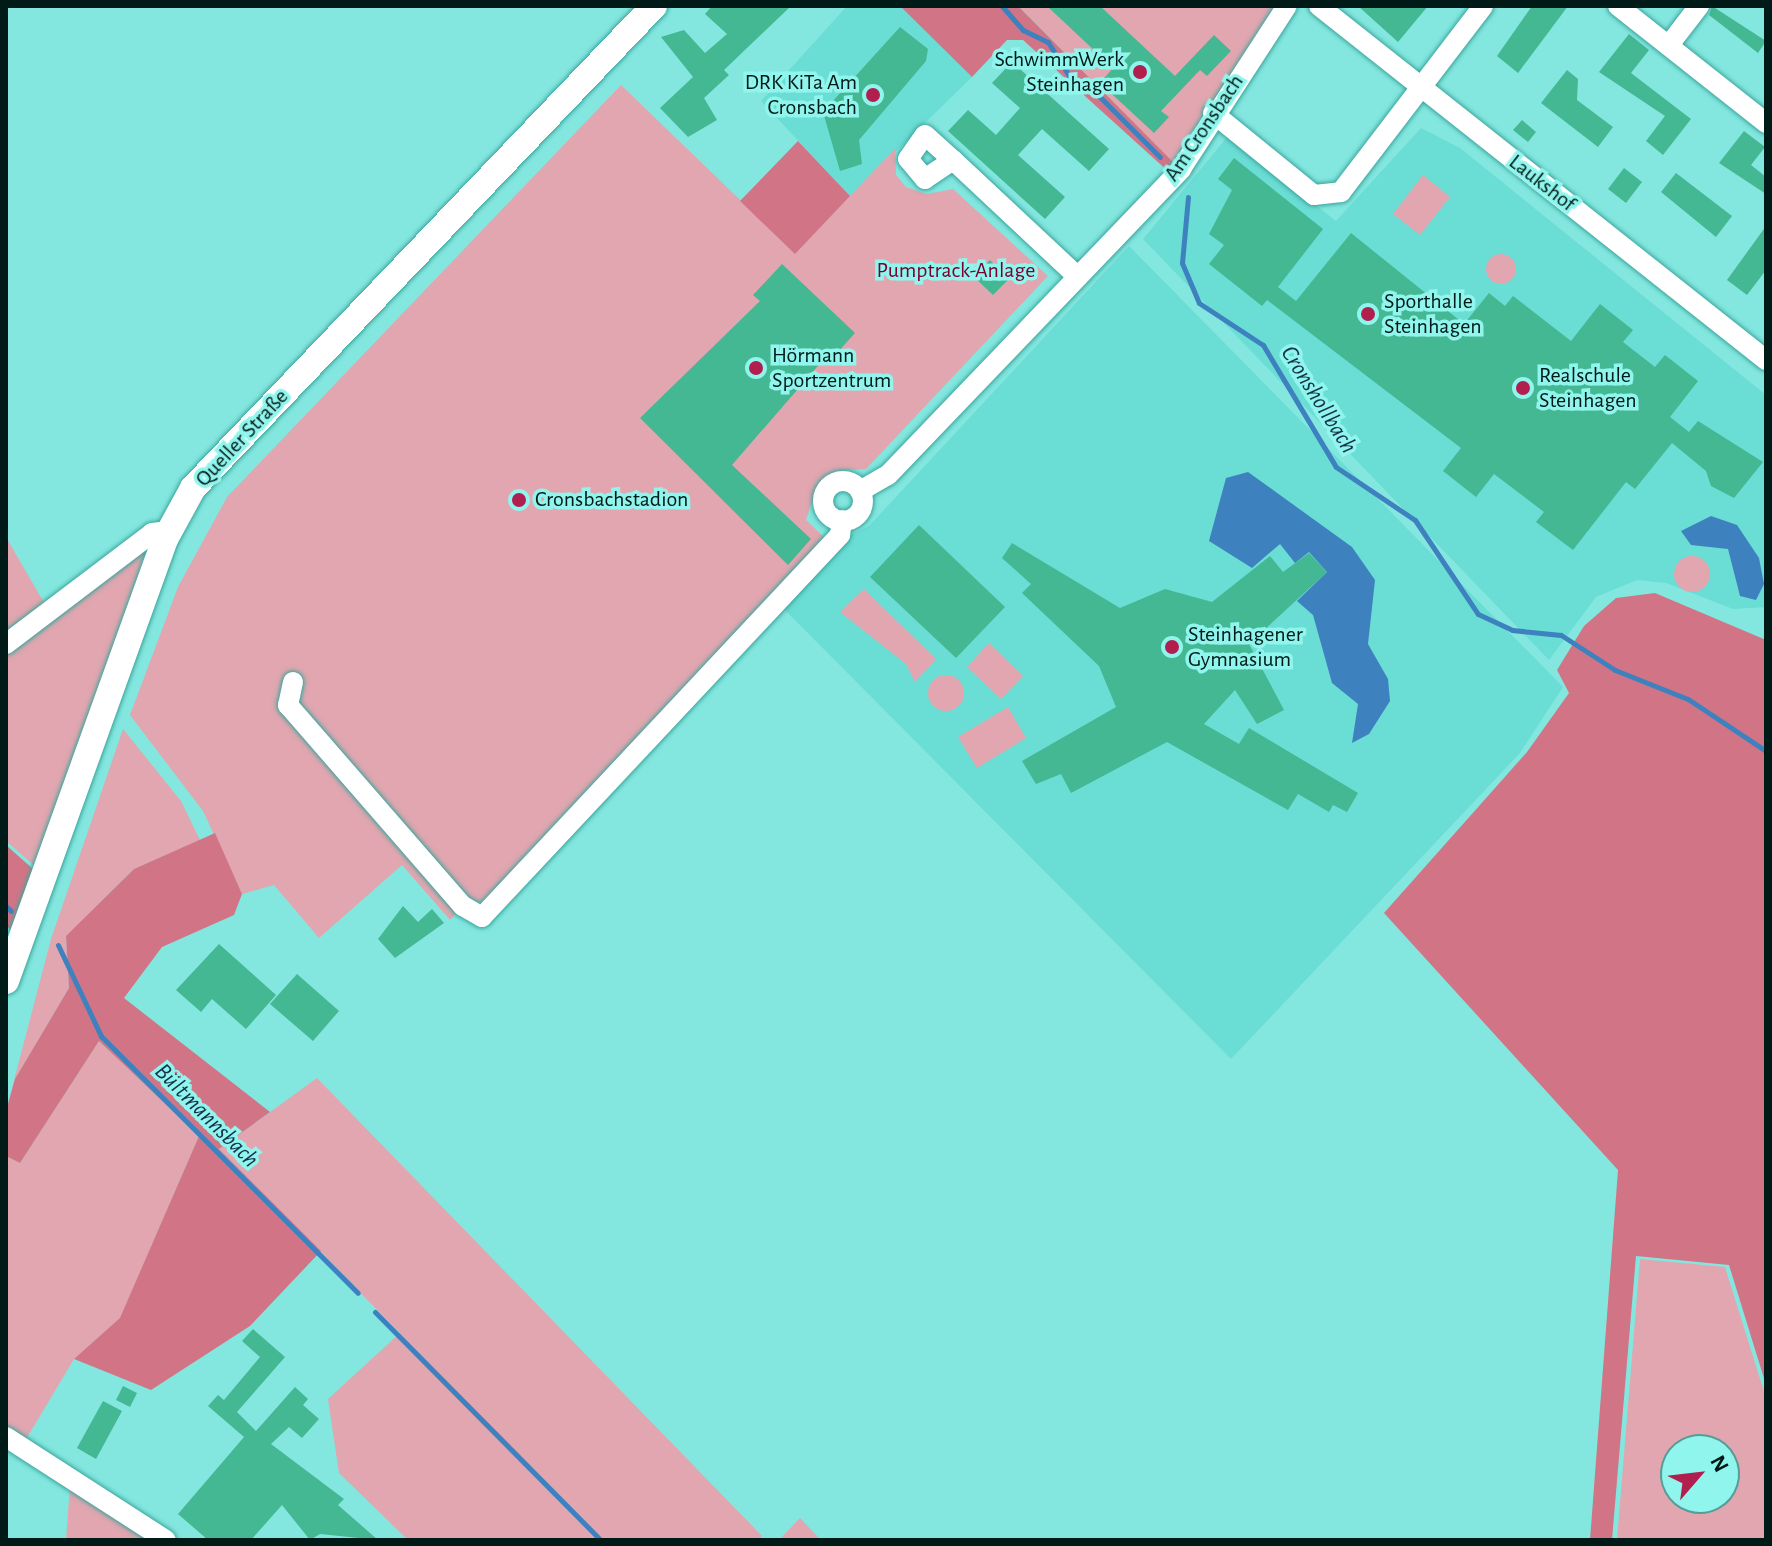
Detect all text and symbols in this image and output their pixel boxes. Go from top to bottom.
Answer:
place label: SchwimmWerk Steinhagen [994,46,1124,98]
marker: SchwimmWerk Steinhagen [1131,63,1149,81]
place label: DRK KiTa Am Cronsbach [745,69,857,120]
street label: Am Cronsbach [1159,70,1249,186]
marker: DRK KiTa Am Cronsbach [864,86,882,104]
street label: Laukshof [1503,149,1581,217]
park label: Pumptrack-Anlage [877,258,1035,284]
place label: Sporthalle Steinhagen [1384,288,1482,340]
marker: Sporthalle Steinhagen [1359,305,1377,323]
water label: Cronshollbach [1274,341,1362,459]
place label: Hörmann Sportzentrum [772,342,891,394]
marker: Hörmann Sportzentrum [747,359,765,377]
place label: Realschule Steinhagen [1539,362,1637,414]
marker: Realschule Steinhagen [1514,379,1532,397]
street label: Queller Straße [190,384,294,492]
place label: Cronsbachstadion [535,487,688,513]
marker: Cronsbachstadion [510,491,528,509]
place label: Steinhagener Gymnasium [1188,621,1303,672]
marker: Steinhagener Gymnasium [1163,638,1181,656]
water label: Bültmannsbach [148,1058,264,1174]
north arrow [1660,1434,1740,1514]
text: N [1706,1452,1733,1476]

